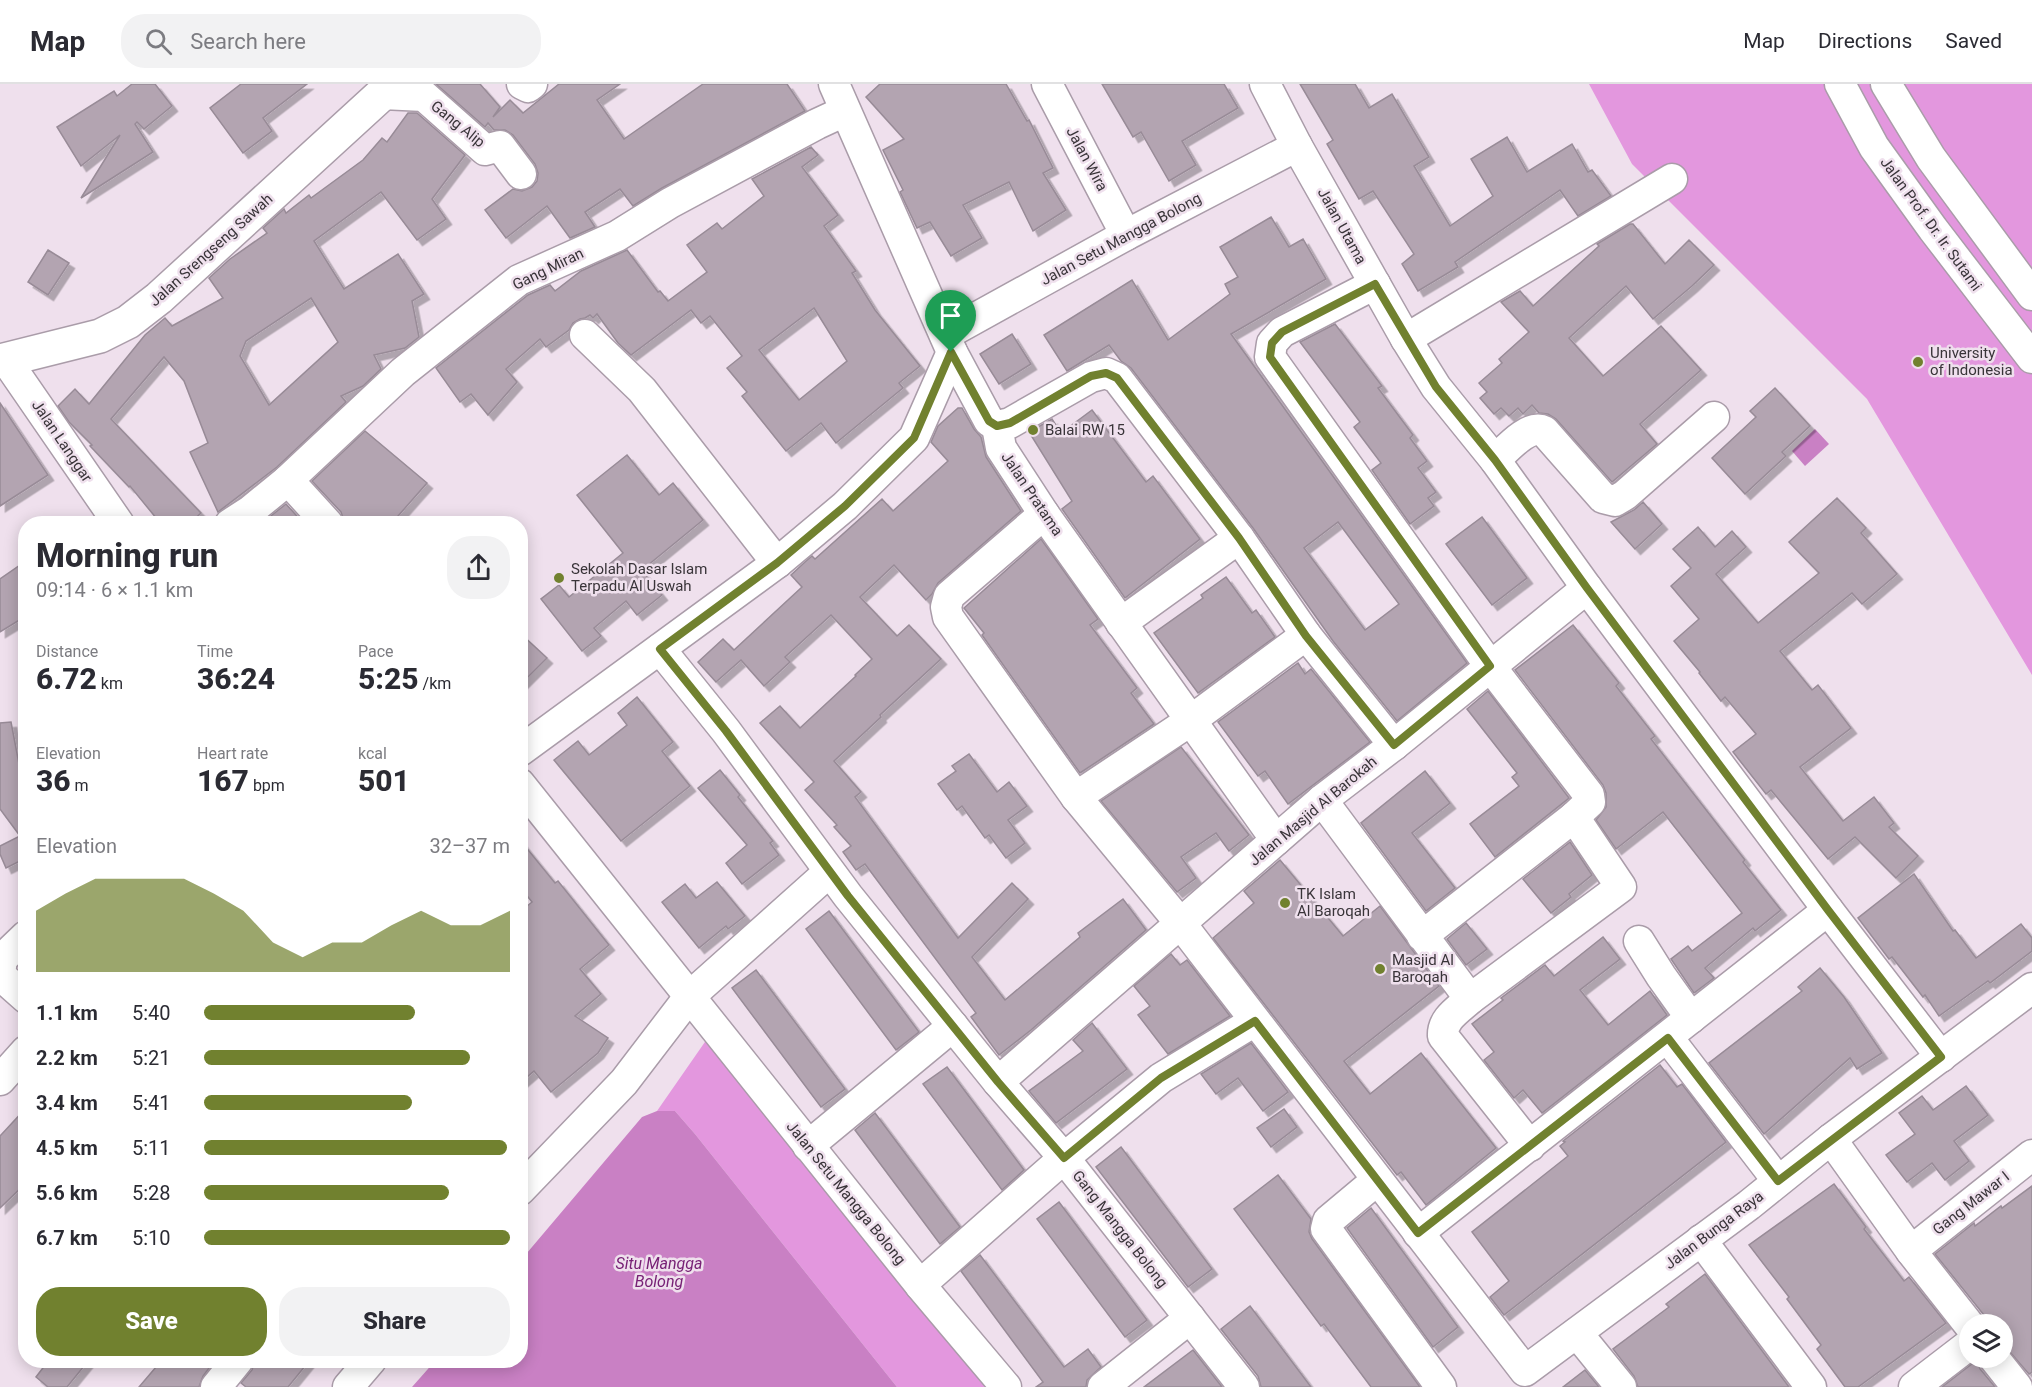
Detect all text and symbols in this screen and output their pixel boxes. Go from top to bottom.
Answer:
search box [121,14,541,68]
text: Map [30,25,85,58]
icon: search [142,25,175,58]
text: Search here [190,29,306,54]
text: Map [1743,29,1785,53]
text: Directions [1818,29,1912,53]
text: Saved [1945,29,2002,53]
street label: Gang Alip [427,97,489,151]
street label: Jalan Wira [1063,124,1111,194]
street label: Jalan Prof. Dr. Ir. Sutami [1876,154,1986,294]
street label: Jalan Utama [1314,185,1370,267]
street label: Jalan Setu Mangga Bolong [1038,189,1204,289]
street label: Jalan Srengseng Sawah [146,190,276,310]
street label: Gang Miran [510,244,586,294]
pin [925,290,976,352]
icon: arrive [934,299,967,332]
place label: University of Indonesia [1930,344,2013,379]
marker: University of Indonesia [1911,355,1925,369]
street label: Jalan Langgar [28,397,96,485]
place label: Balai RW 15 [1045,421,1125,439]
marker: Balai RW 15 [1026,423,1040,437]
street label: Jalan Pratama [997,449,1067,539]
text: Morning run [36,536,218,575]
button: share [447,536,510,599]
place label: Sekolah Dasar Islam Terpadu Al Uswah [571,560,707,595]
marker: Sekolah Dasar Islam Terpadu Al Uswah [552,571,566,585]
text: 09:14 · 6 × 1.1 km [36,578,193,602]
text: Distance [36,642,98,661]
text: Time [197,642,233,661]
text: Pace [358,642,394,661]
text: 6.72 [36,661,97,696]
text: 36:24 [197,661,275,696]
text: 5:25 [358,661,419,696]
text: km [97,674,123,693]
text: /km [419,674,451,693]
text: Elevation [36,744,101,763]
text: Heart rate [197,744,268,763]
text: kcal [358,744,387,763]
street label: Jalan Masjid Al Barokah [1246,752,1380,870]
text: 36 [36,763,71,798]
text: 167 [197,763,249,798]
text: 501 [358,763,410,798]
text: m [71,776,89,795]
text: bpm [249,776,285,795]
text: Elevation [36,834,117,858]
text: 32–37 m [429,834,510,858]
place label: TK Islam Al Baroqah [1297,885,1370,920]
marker: TK Islam Al Baroqah [1278,896,1292,910]
place label: Masjid Al Baroqah [1392,951,1454,986]
marker: Masjid Al Baroqah [1373,962,1387,976]
text: 1.1 km [36,1001,98,1025]
text: 5:40 [132,1001,171,1025]
text: 2.2 km [36,1046,98,1070]
text: 5:21 [132,1046,171,1070]
text: 3.4 km [36,1091,98,1115]
text: 5:41 [132,1091,171,1115]
street label: Jalan Setu Mangga Bolong [783,1118,909,1268]
text: 4.5 km [36,1136,98,1160]
text: 5:11 [132,1136,171,1160]
street label: Gang Mangga Bolong [1069,1167,1171,1291]
street label: Gang Mawar I [1929,1167,2013,1239]
text: 5.6 km [36,1181,98,1205]
text: 5:28 [132,1181,171,1205]
street label: Jalan Bunga Raya [1661,1187,1767,1273]
text: 6.7 km [36,1226,98,1250]
text: 5:10 [132,1226,171,1250]
water label: Situ Mangga Bolong [616,1254,703,1291]
button: Save [36,1287,267,1356]
button: Share [279,1287,510,1356]
map controls [1959,1314,2013,1368]
button: layers [1959,1314,2013,1368]

